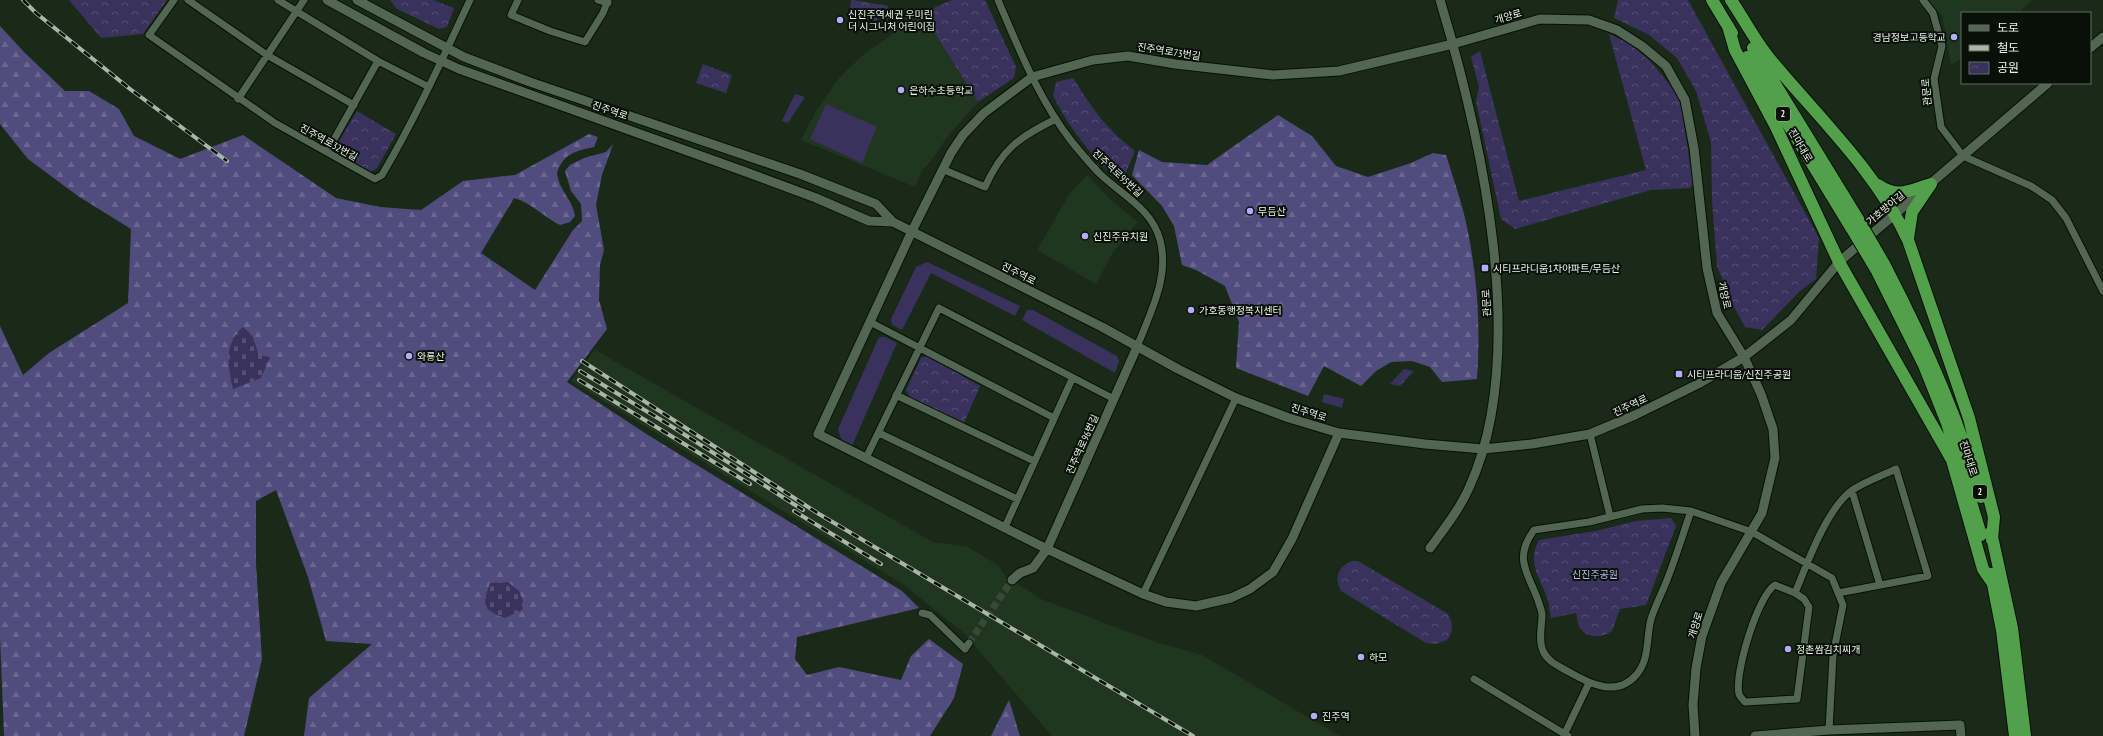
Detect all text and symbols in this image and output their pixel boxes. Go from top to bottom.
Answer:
street label: 개양로 [1493,6,1523,27]
place label: 신진주역세권 우미린 더 시그니처 어린이집 [848,8,935,33]
legend [1961,12,2091,84]
marker: 신진주역세권 우미린 더 시그니처 어린이집 [835,15,845,25]
text: 도로 [1997,20,2019,35]
place label: 경남정보고등학교 [1872,31,1946,44]
marker: 경남정보고등학교 [1949,32,1959,42]
street label: 진주역로73번길 [1136,40,1202,63]
text: 철도 [1997,40,2019,55]
text: 공원 [1997,60,2019,75]
street label: 관문로 [1919,78,1934,106]
place label: 은하수초등학교 [909,84,973,97]
marker: 은하수초등학교 [896,85,906,95]
street label: 진주역로 [590,98,629,123]
road number: 2 [1776,107,1790,121]
street label: 진주역로32번길 [298,121,360,164]
street label: 진마대로 [1786,126,1816,164]
street label: 진주역로95번길 [1090,147,1146,200]
street label: 가호방아길 [1864,189,1907,228]
place label: 무듬산 [1258,205,1286,218]
marker: 무듬산 [1245,206,1255,216]
place label: 신진주유치원 [1093,230,1148,243]
marker: 신진주유치원 [1080,231,1090,241]
street label: 진주역로 [999,259,1038,288]
place label: 시티프라디움1차아파트/무듬산 [1493,262,1620,275]
marker: 시티프라디움1차아파트/무듬산 [1480,263,1490,273]
street label: 개양로 [1715,280,1734,310]
street label: 관문로 [1479,289,1494,317]
place label: 가호동행정복지센터 [1199,304,1282,317]
marker: 가호동행정복지센터 [1186,305,1196,315]
place label: 와룡산 [417,350,445,363]
marker: 와룡산 [404,351,414,361]
place label: 시티프라디움/신진주공원 [1687,368,1791,381]
marker: 시티프라디움/신진주공원 [1674,369,1684,379]
street label: 진주역로 [1611,392,1650,419]
street label: 진주역로 [1289,401,1328,424]
street label: 진주역로96번길 [1063,412,1101,476]
street label: 진마대로 [1957,439,1980,478]
road number: 2 [1973,485,1987,499]
park label: 신진주공원 [1572,568,1618,581]
street label: 개양로 [1685,610,1706,640]
place label: 정촌쌈김치찌개 [1796,643,1860,656]
marker: 정촌쌈김치찌개 [1783,644,1793,654]
place label: 하모 [1369,651,1387,664]
marker: 하모 [1356,652,1366,662]
place label: 진주역 [1322,710,1350,723]
marker: 진주역 [1309,711,1319,721]

